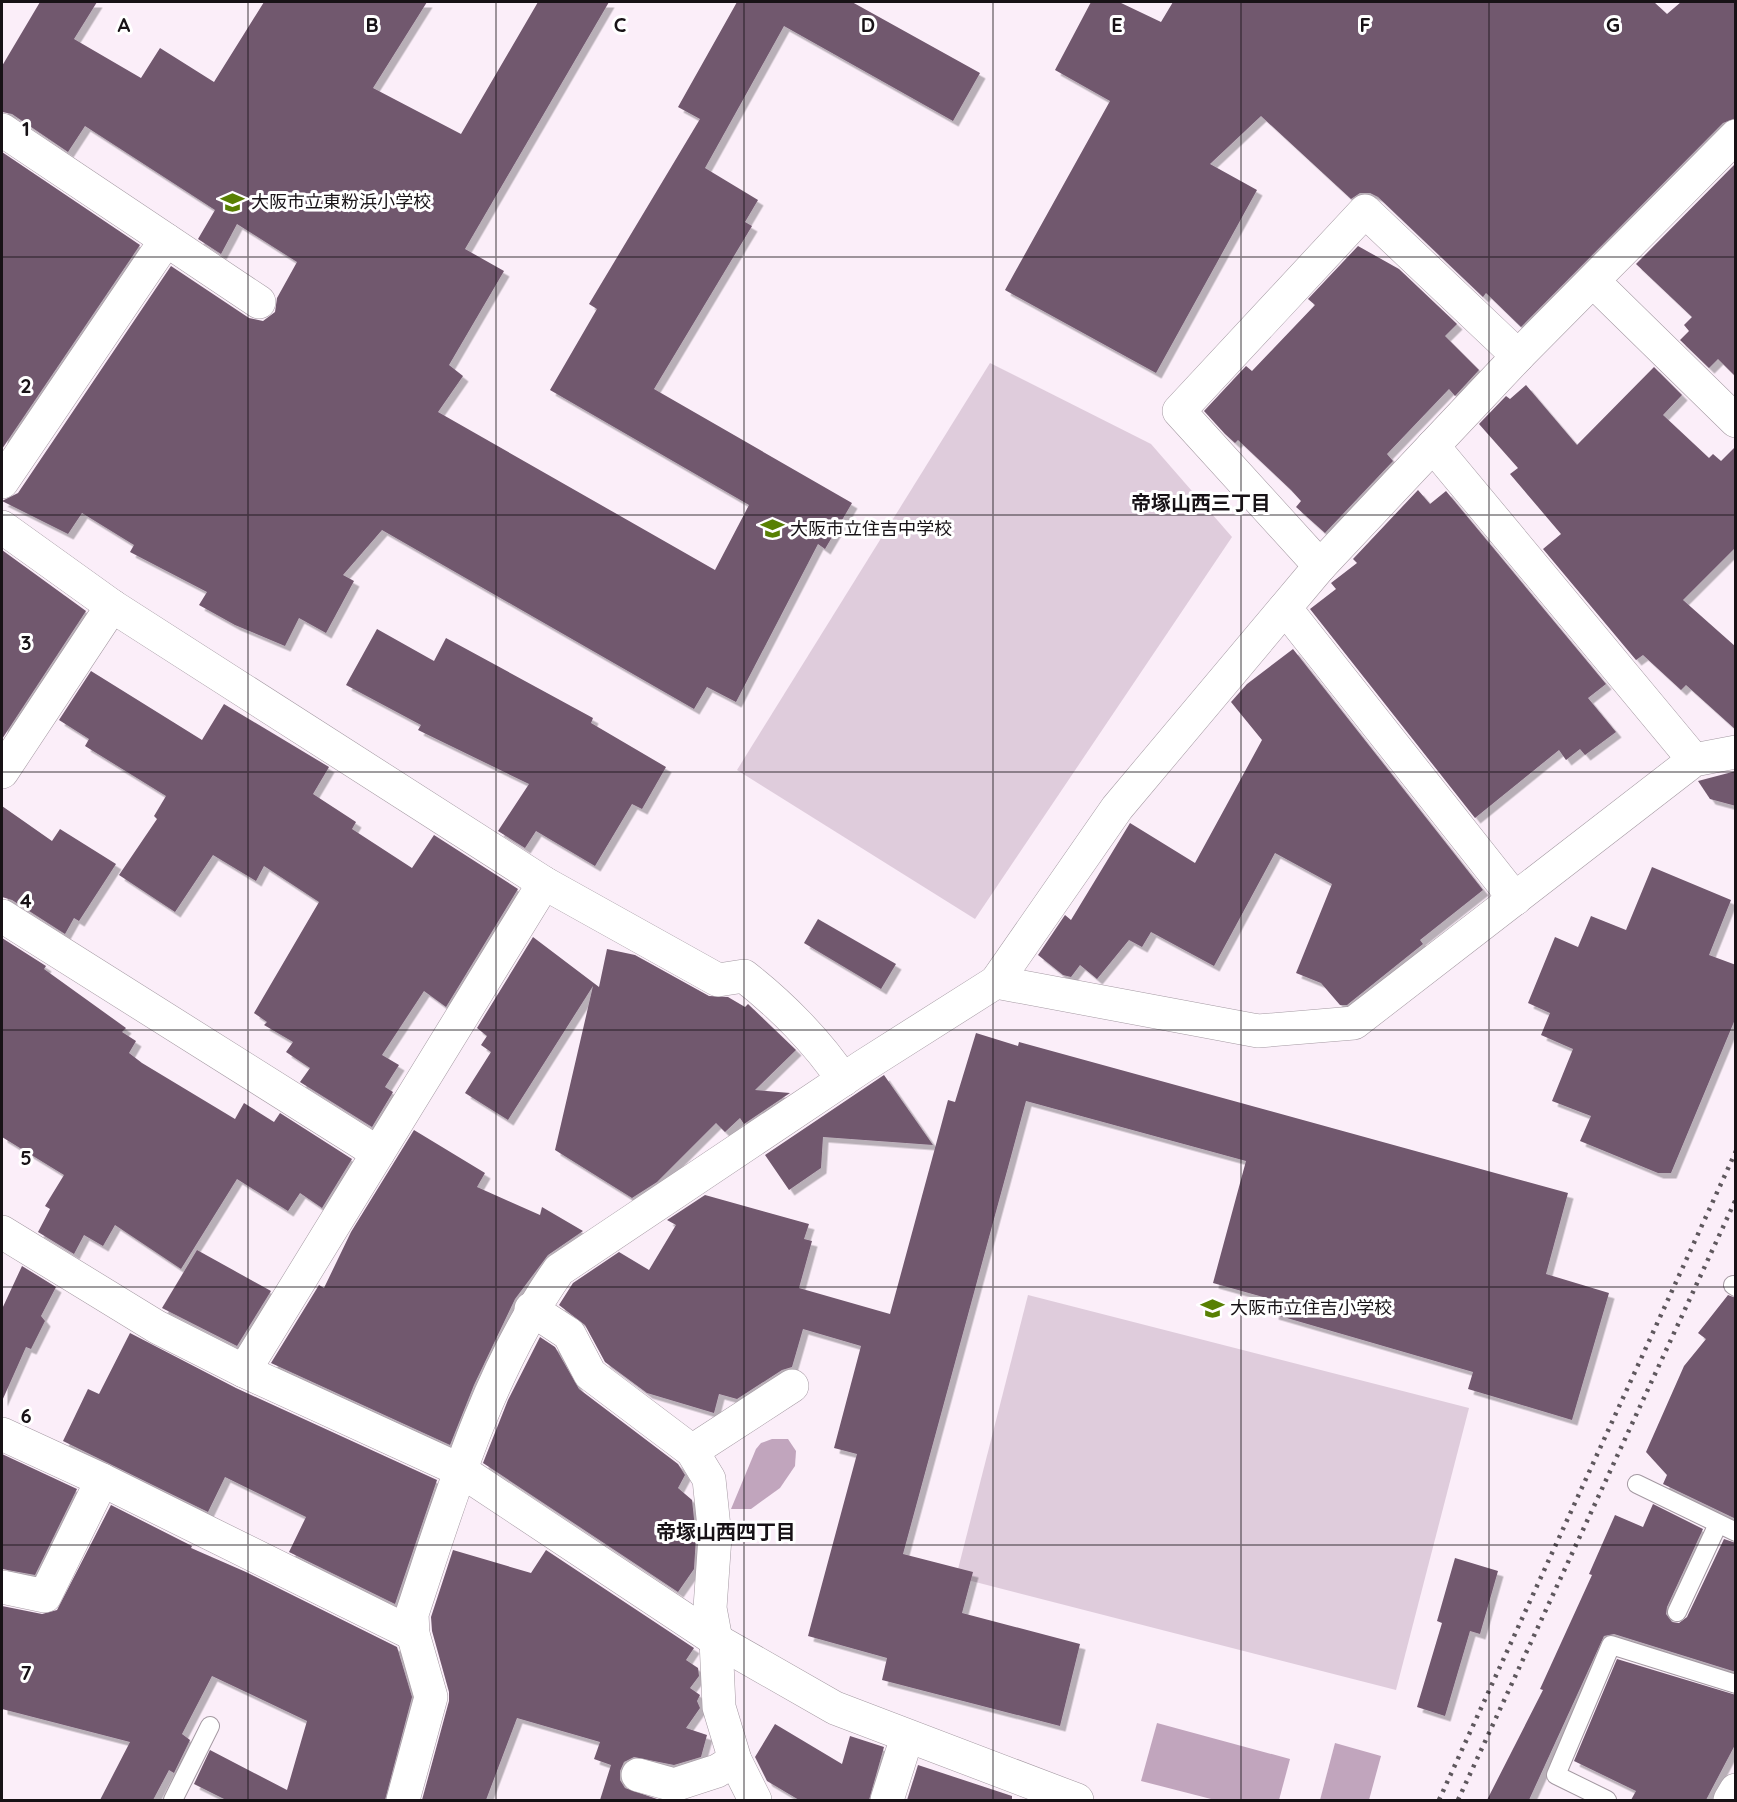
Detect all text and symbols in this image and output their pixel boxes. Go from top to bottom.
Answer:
text: A [118,12,131,37]
text: B [365,12,379,37]
text: C [614,12,627,37]
text: D [861,12,875,37]
text: E [1111,12,1123,37]
text: F [1359,12,1371,37]
text: G [1606,12,1620,37]
text: 1 [22,116,30,141]
school or university icon: 大阪市立東粉浜小学校 [220,189,246,215]
place label: 大阪市立東粉浜小学校 [251,190,431,213]
text: 2 [20,373,32,398]
district label: 帝塚山西三丁目 [1131,490,1271,515]
school or university icon: 大阪市立住吉中学校 [759,516,785,542]
place label: 大阪市立住吉中学校 [790,517,952,540]
text: 3 [21,630,31,655]
text: 4 [20,888,32,913]
text: 5 [20,1145,32,1170]
school or university icon: 大阪市立住吉小学校 [1199,1295,1225,1321]
place label: 大阪市立住吉小学校 [1230,1296,1392,1319]
text: 6 [20,1403,32,1428]
district label: 帝塚山西四丁目 [656,1519,796,1544]
text: 7 [21,1660,32,1685]

